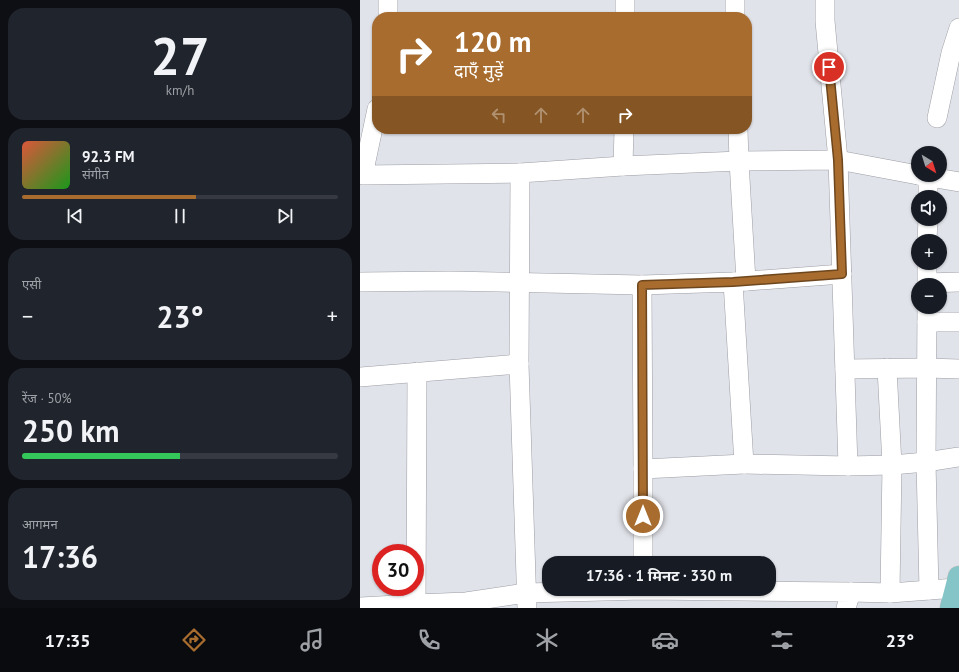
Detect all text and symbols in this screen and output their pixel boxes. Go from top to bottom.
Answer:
text: 27 [151,22,209,89]
text: 120 m [454,23,531,60]
icon: right [388,28,440,80]
pin [812,50,846,84]
icon: arrive [818,56,840,78]
text: दाएँ मुड़ें [454,59,503,82]
text: km/h [166,82,194,99]
icon: left [488,104,510,126]
icon: ahead [530,104,552,126]
icon: ahead [572,104,594,126]
icon: right [614,104,636,126]
north arrow [911,146,947,182]
map controls [911,146,947,314]
text: 92.3 FM [82,147,135,166]
text: संगीत [82,166,109,183]
button: sound [911,190,947,226]
icon: previous [64,205,86,227]
icon: pause [169,205,191,227]
icon: next [274,205,296,227]
button: + [911,234,947,270]
text: एसी [22,276,41,293]
button: − [911,278,947,314]
text: 23° [156,297,204,336]
text: − [22,302,33,330]
text: + [327,302,338,330]
text: रेंज · 50% [22,390,72,407]
text: 250 km [22,411,120,450]
position arrow [622,495,664,537]
text: आगमन [22,516,58,533]
text: 17:36 [22,537,98,576]
speed limit sign: 30 [372,544,424,596]
text: 17:36 · 1 मिनट · 330 m [586,566,732,585]
icon: directions [180,626,208,654]
icon: music [298,626,326,654]
icon: phone [415,626,443,654]
icon: climate [533,626,561,654]
icon: car [651,626,679,654]
icon: filters [768,626,796,654]
text: 17:35 [45,629,90,652]
text: 23° [886,629,914,652]

